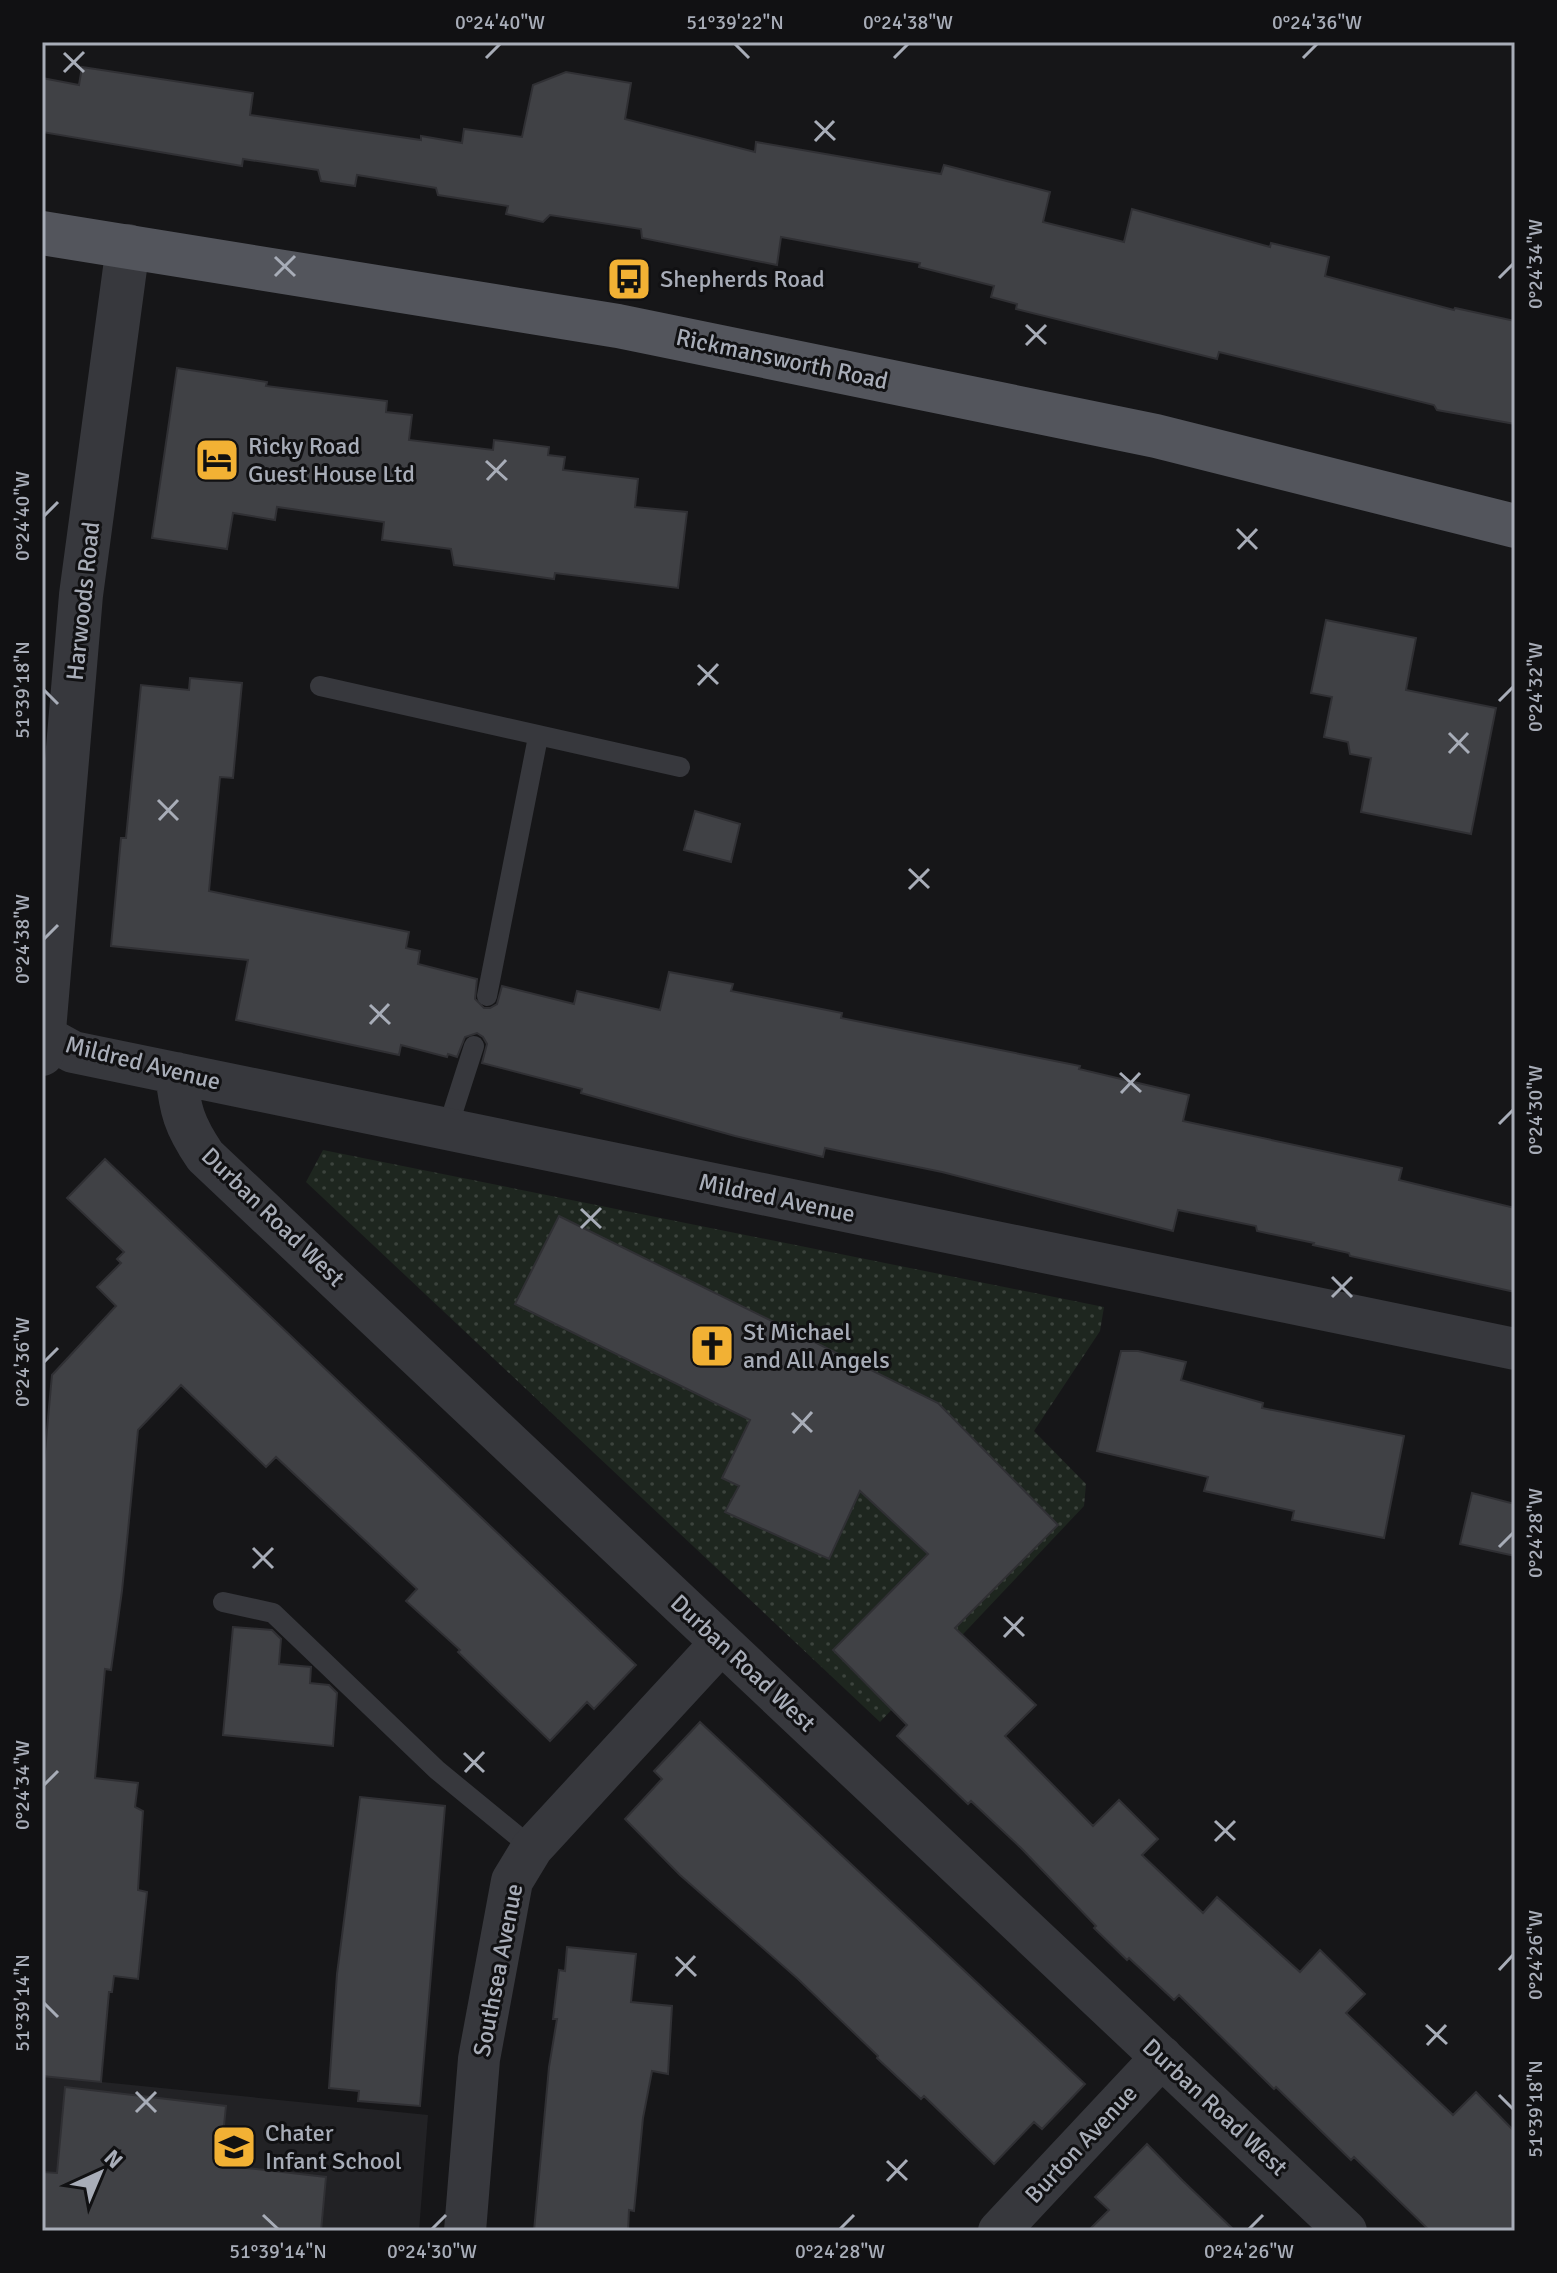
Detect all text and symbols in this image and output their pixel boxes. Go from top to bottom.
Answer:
text: 0°24'40"W [455,10,545,35]
text: 51°39'22"N [686,10,784,35]
text: 0°24'38"W [863,10,953,35]
text: 0°24'36"W [1272,10,1362,35]
text: 0°24'34"W [1523,219,1548,309]
bus stop icon: Shepherds Road [605,255,653,303]
place label: Shepherds Road [660,264,825,294]
street label: Rickmansworth Road [673,322,891,396]
place label: Ricky Road Guest House Ltd [248,431,415,489]
hotel icon: Ricky Road Guest House Ltd [193,436,241,484]
text: 0°24'40"W [10,471,35,561]
street label: Harwoods Road [60,520,106,682]
text: 51°39'18"N [10,641,35,739]
text: 0°24'32"W [1523,642,1548,732]
text: 0°24'38"W [10,894,35,984]
street label: Mildred Avenue [62,1029,224,1097]
text: 0°24'30"W [1523,1065,1548,1155]
street label: Durban Road West [195,1141,351,1293]
street label: Mildred Avenue [696,1167,858,1229]
text: 0°24'36"W [10,1317,35,1407]
place label: St Michael and All Angels [743,1317,890,1375]
church icon: St Michael and All Angels [688,1322,736,1370]
text: 0°24'28"W [1523,1488,1548,1578]
street label: Durban Road West [664,1588,822,1738]
text: 0°24'34"W [10,1740,35,1830]
street label: Southsea Avenue [467,1881,529,2059]
text: 0°24'26"W [1523,1910,1548,2000]
text: 51°39'14"N [10,1954,35,2052]
street label: Durban Road West [1136,2032,1294,2182]
text: 51°39'18"N [1523,2060,1548,2158]
street label: Burton Avenue [1019,2079,1143,2209]
place label: Chater Infant School [265,2118,402,2176]
school or university icon: Chater Infant School [210,2123,258,2171]
north arrow [60,2133,140,2213]
text: N [99,2144,128,2174]
text: 51°39'14"N [229,2239,327,2264]
text: 0°24'30"W [387,2239,477,2264]
text: 0°24'28"W [795,2239,885,2264]
text: 0°24'26"W [1204,2239,1294,2264]

